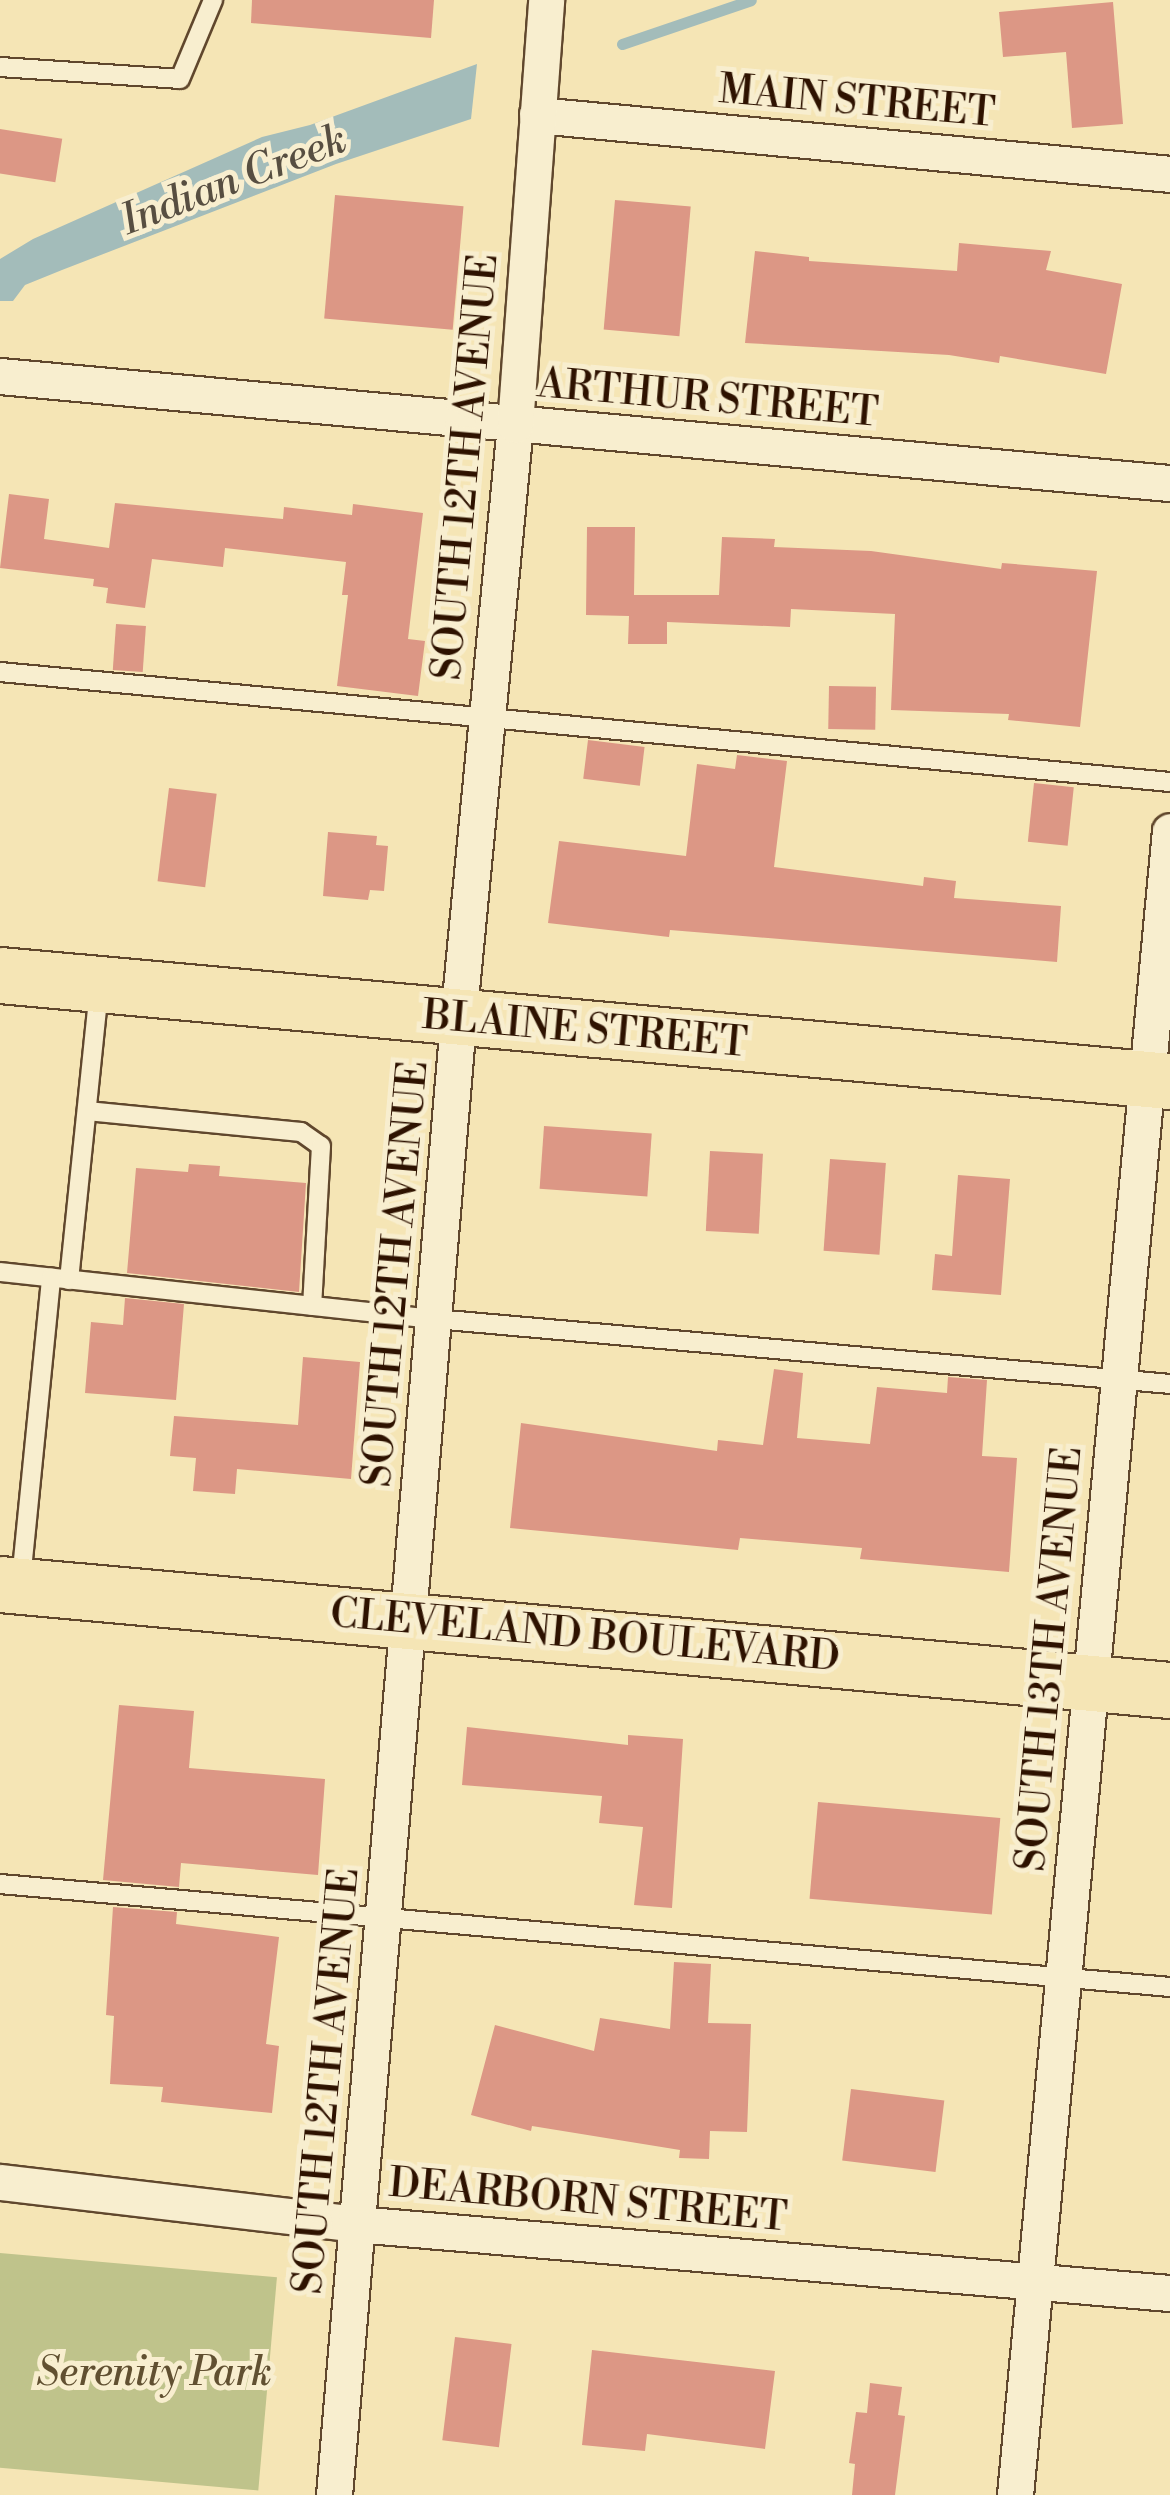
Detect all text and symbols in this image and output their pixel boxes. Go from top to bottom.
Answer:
street label: MAIN STREET [717,66,997,138]
water label: Indian Creek [114,115,354,247]
street label: SOUTH 12TH AVENUE [423,252,509,682]
street label: ARTHUR STREET [536,360,880,438]
street label: BLAINE STREET [421,992,749,1068]
street label: SOUTH 12TH AVENUE [353,1059,439,1489]
street label: SOUTH 13TH AVENUE [1008,1445,1092,1873]
street label: CLEVELAND BOULEVARD [328,1590,842,1682]
street label: SOUTH 12TH AVENUE [284,1866,370,2296]
street label: DEARBORN STREET [387,2160,789,2242]
park label: Serenity Park [36,2349,272,2397]

